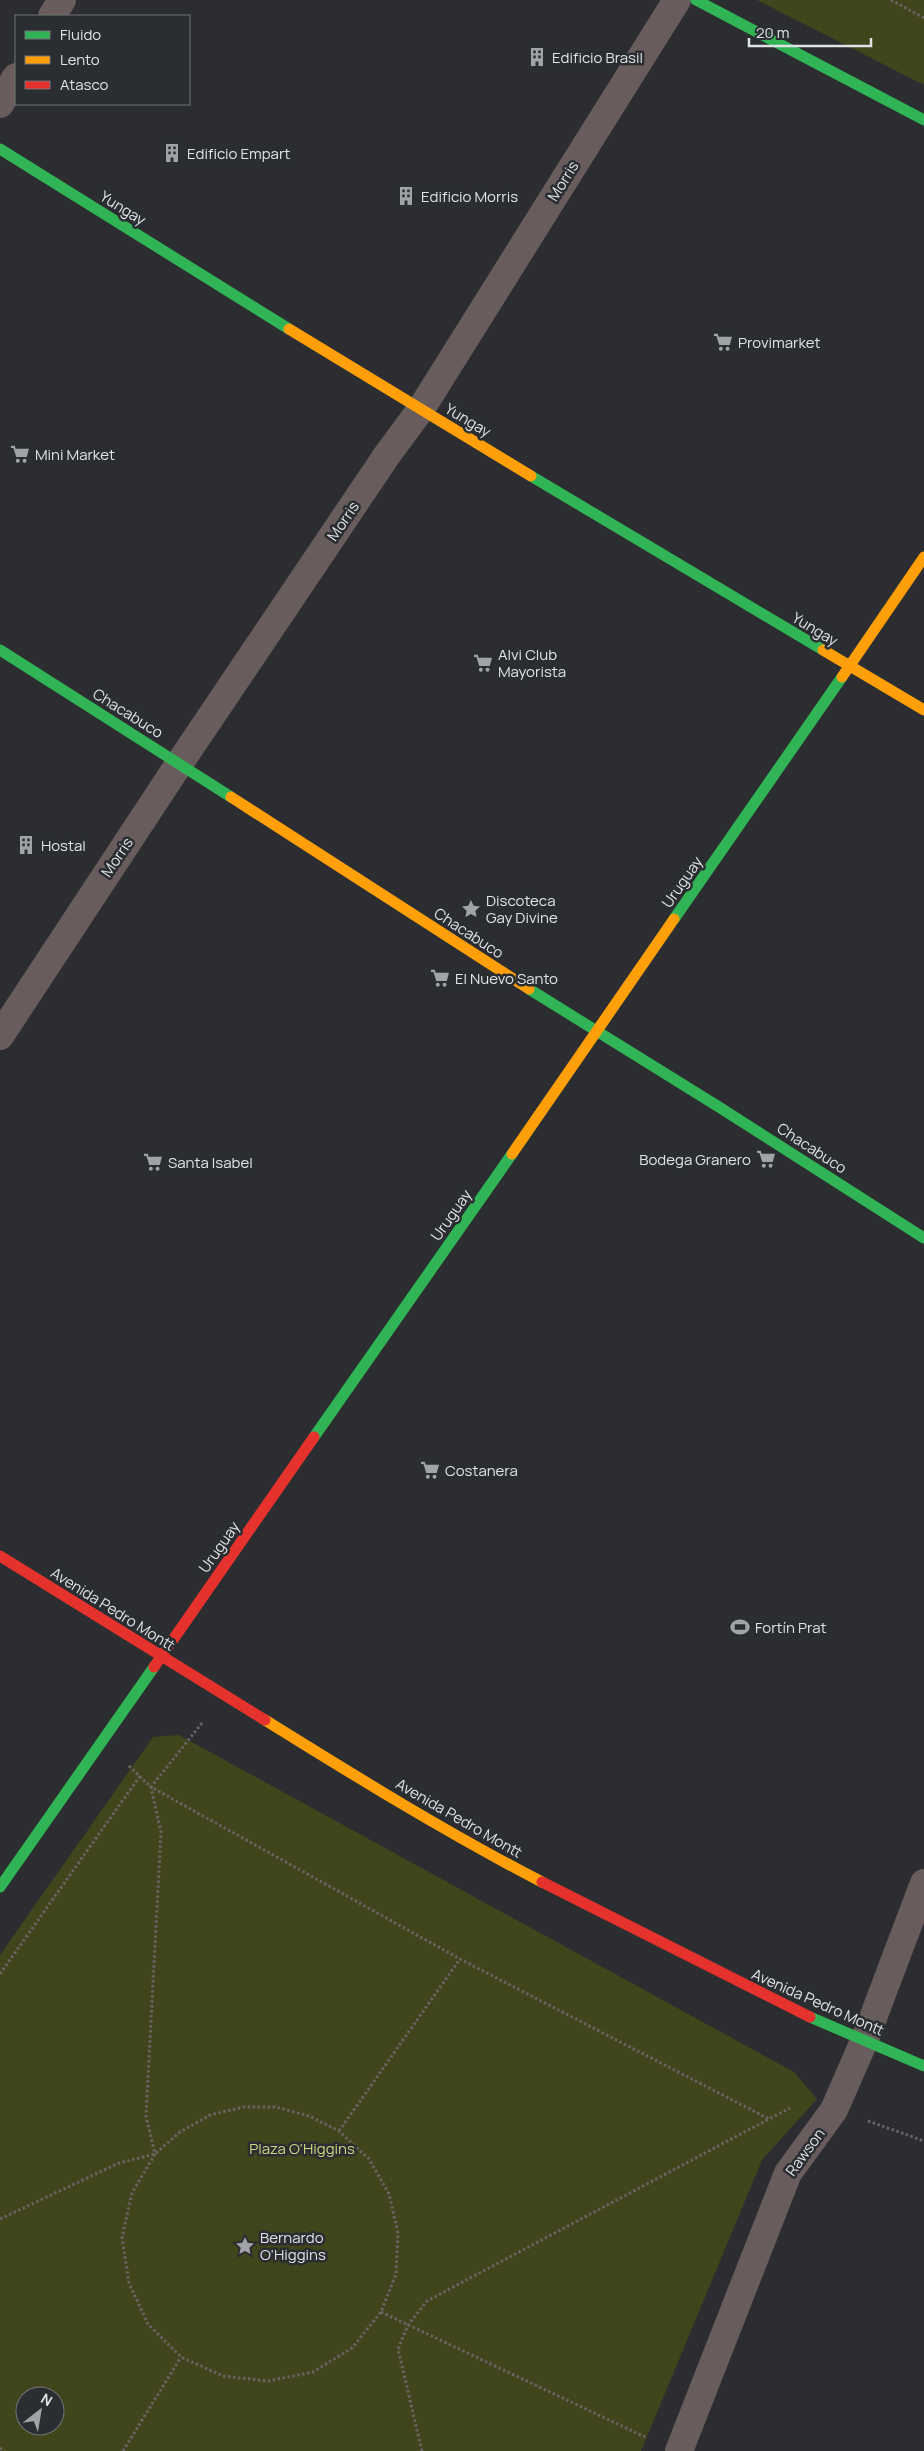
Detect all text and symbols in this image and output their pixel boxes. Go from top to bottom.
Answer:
legend [15,15,190,105]
scale bar [749,15,872,47]
text: 20 m [756,22,789,43]
text: Fluido [60,24,101,45]
building icon: Edificio Brasil [526,46,548,68]
place label: Edificio Brasil [552,47,643,68]
text: Lento [60,49,100,70]
text: Atasco [60,74,108,95]
building icon: Edificio Empart [161,142,183,164]
place label: Edificio Empart [187,143,290,164]
street label: Morris [543,157,584,205]
building icon: Edificio Morris [395,185,417,207]
street label: Yungay [96,186,150,230]
place label: Edificio Morris [421,186,518,207]
supermarket icon: Provimarket [712,331,734,353]
place label: Provimarket [738,332,821,353]
street label: Yungay [441,398,495,442]
supermarket icon: Mini Market [9,443,31,465]
place label: Mini Market [35,444,115,465]
street label: Morris [322,497,364,545]
street label: Yungay [788,607,842,651]
place label: Alvi Club Mayorista [498,644,566,682]
supermarket icon: Alvi Club Mayorista [472,652,494,674]
street label: Chacabuco [89,683,167,743]
street label: Morris [96,833,138,881]
building icon: Hostal [15,834,37,856]
place label: Hostal [41,835,86,856]
street label: Uruguay [657,852,707,912]
place label: Discoteca Gay Divine [486,890,558,928]
place icon: Discoteca Gay Divine [460,898,482,920]
street label: Chacabuco [430,903,508,963]
supermarket icon: El Nuevo Santo [429,967,451,989]
place label: El Nuevo Santo [455,968,558,989]
street label: Chacabuco [773,1118,851,1178]
supermarket icon: Bodega Granero [755,1148,777,1170]
place label: Bodega Granero [639,1149,751,1170]
supermarket icon: Santa Isabel [142,1151,164,1173]
place label: Santa Isabel [168,1152,253,1173]
street label: Uruguay [426,1185,476,1245]
supermarket icon: Costanera [419,1459,441,1481]
place label: Costanera [445,1460,518,1481]
street label: Uruguay [194,1517,244,1577]
street label: Avenida Pedro Montt [47,1562,179,1656]
sports icon: Fortín Prat [729,1616,751,1638]
place label: Fortín Prat [755,1617,827,1638]
street label: Avenida Pedro Montt [392,1773,526,1863]
street label: Avenida Pedro Montt [749,1963,887,2041]
street label: Rawson [781,2124,830,2180]
park label: Plaza O'Higgins [249,2138,355,2159]
place label: Bernardo O'Higgins [260,2227,326,2265]
place icon: Bernardo O'Higgins [234,2235,256,2257]
north arrow [15,2386,65,2436]
text: N [38,2389,56,2410]

